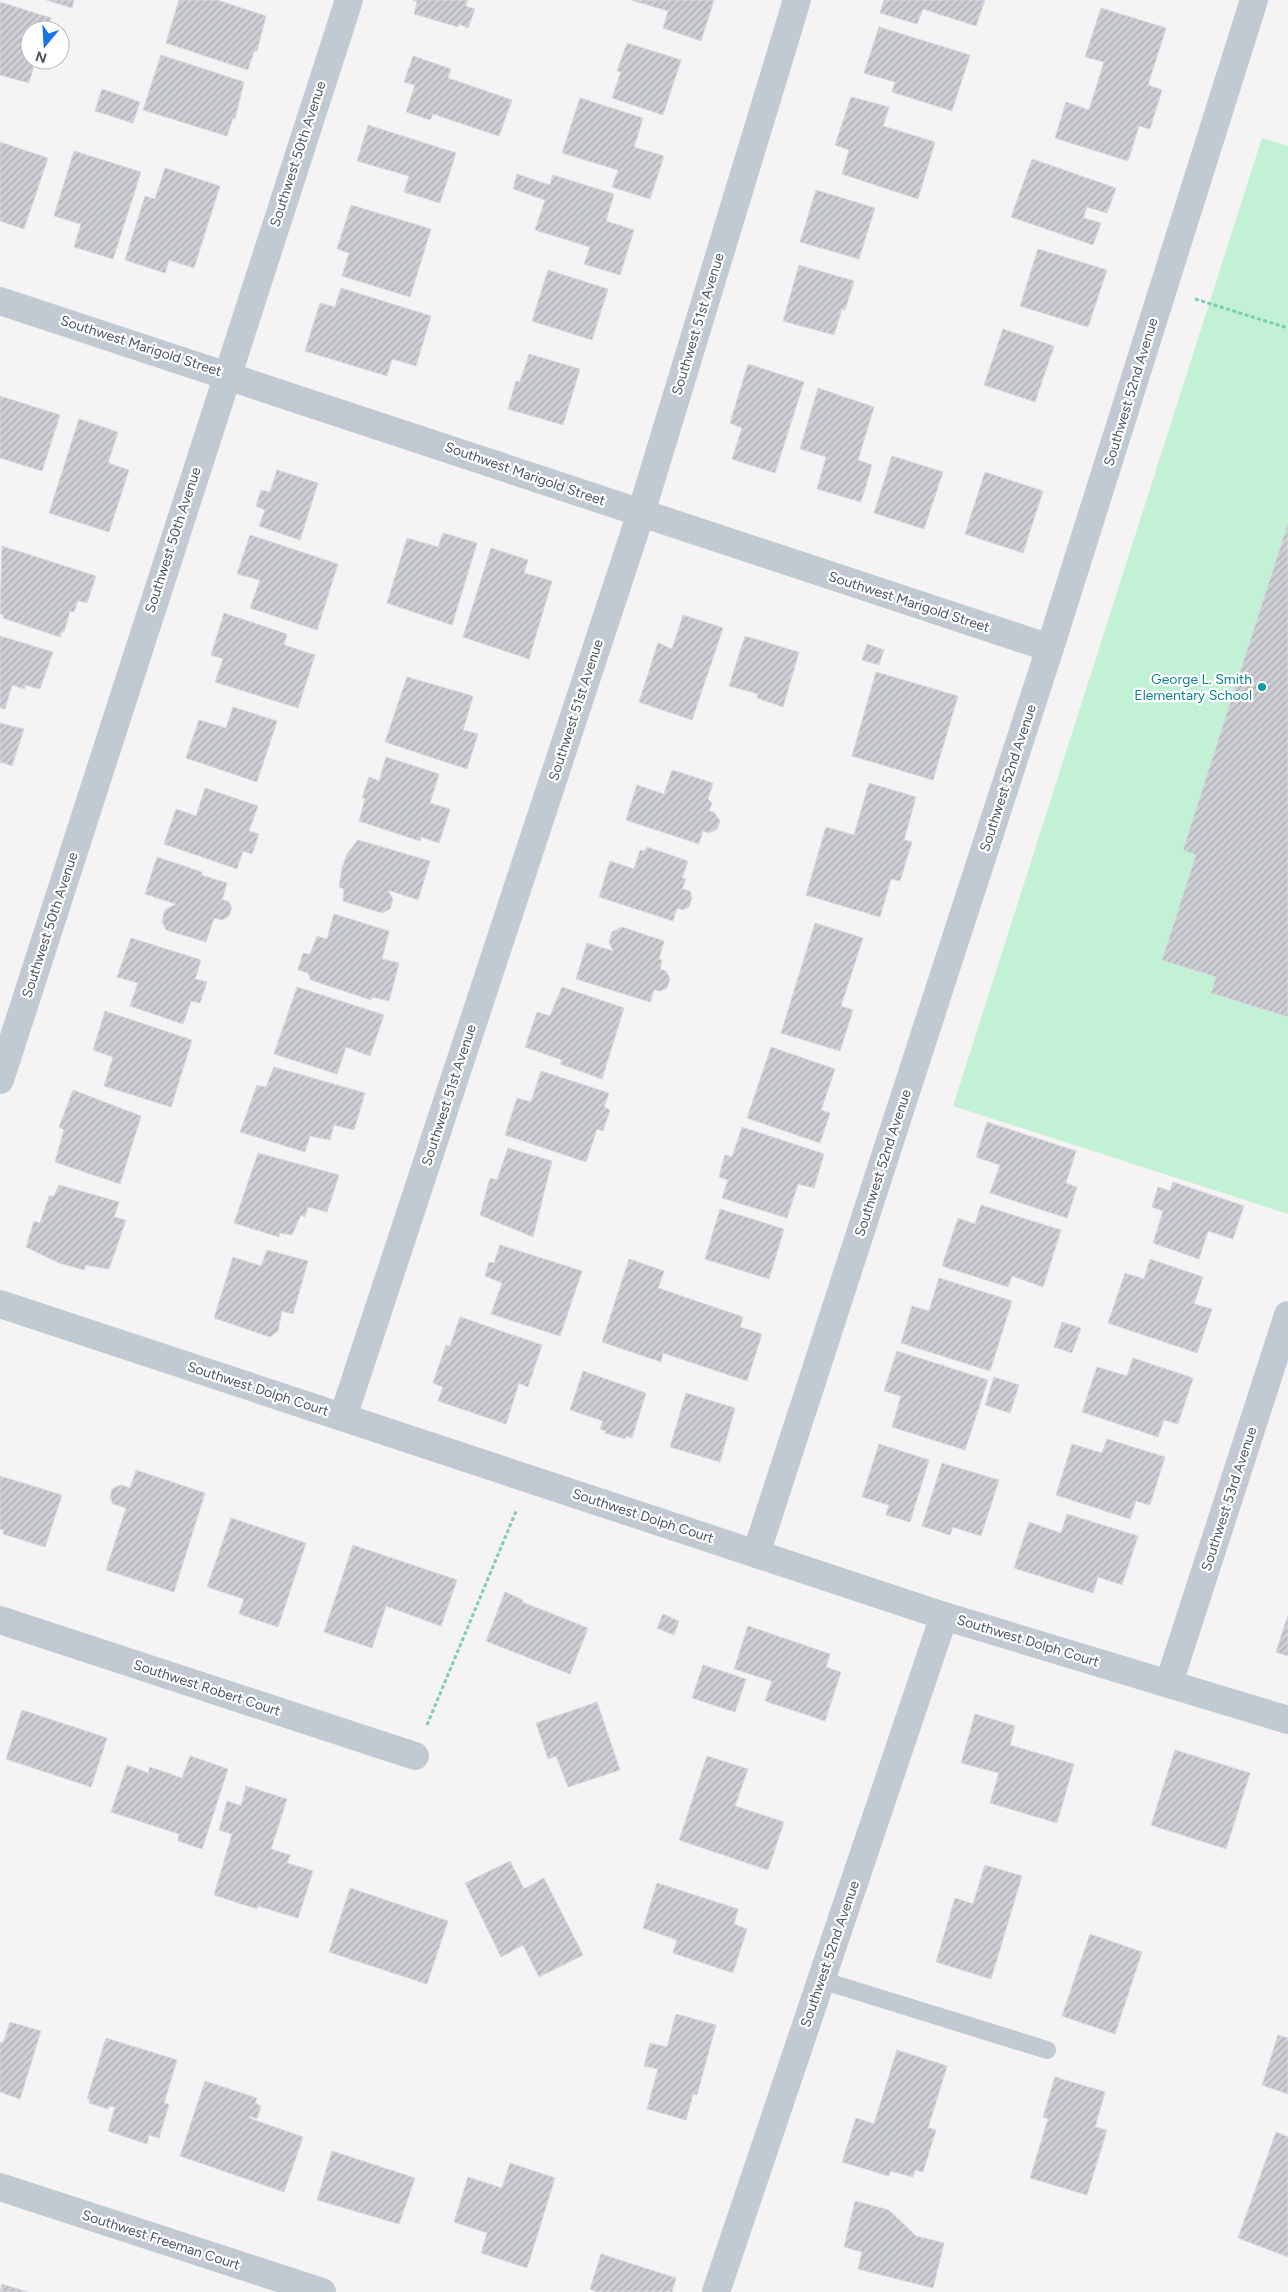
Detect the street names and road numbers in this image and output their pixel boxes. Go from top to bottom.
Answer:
street label: Southwest 50th Avenue [266,79,330,229]
street label: Southwest 51st Avenue [668,251,728,397]
street label: Southwest Marigold Street [58,312,224,380]
street label: Southwest 52nd Avenue [1100,316,1162,468]
street label: Southwest Marigold Street [443,439,607,509]
street label: Southwest 50th Avenue [141,465,205,615]
street label: Southwest Marigold Street [826,568,992,636]
street label: Southwest 51st Avenue [545,637,607,783]
street label: Southwest 52nd Avenue [976,702,1040,854]
street label: Southwest 50th Avenue [18,850,82,1000]
street label: Southwest 51st Avenue [418,1022,480,1168]
street label: Southwest 52nd Avenue [851,1087,915,1239]
street label: Southwest Dolph Court [185,1358,331,1420]
street label: Southwest 53rd Avenue [1198,1424,1260,1573]
street label: Southwest Dolph Court [570,1485,716,1547]
street label: Southwest Dolph Court [955,1611,1101,1671]
street label: Southwest Robert Court [131,1656,283,1720]
street label: Southwest 52nd Avenue [797,1878,863,2030]
street label: Southwest Freeman Court [80,2206,242,2274]

